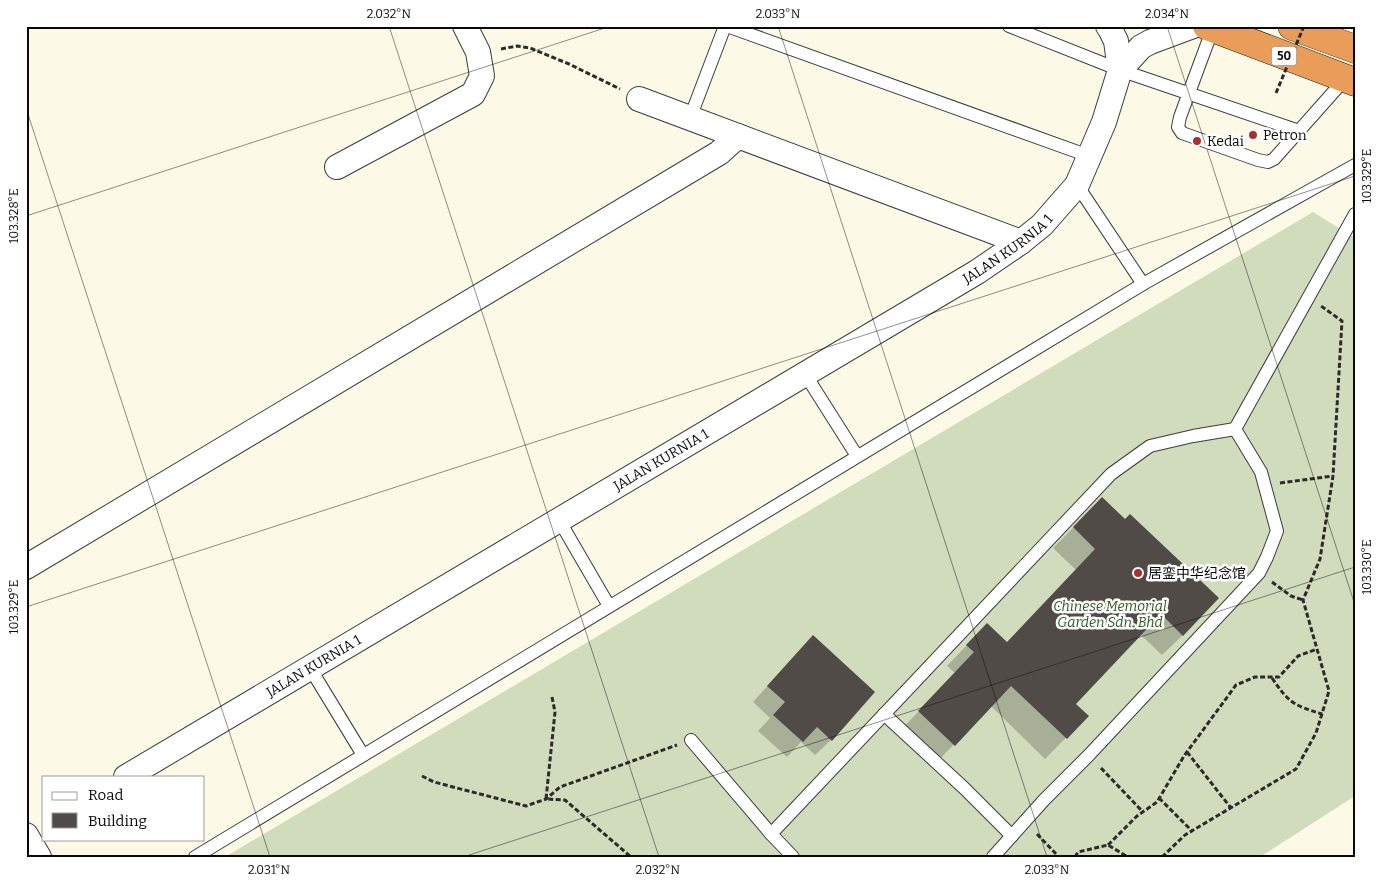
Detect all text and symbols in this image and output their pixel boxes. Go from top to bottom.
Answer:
text: 2.032°N [367,7,412,21]
text: 2.033°N [756,7,801,21]
text: 2.034°N [1145,7,1190,21]
road number: 50 [1272,46,1296,66]
place label: Petron [1263,127,1307,144]
marker: Petron [1247,129,1259,141]
place label: Kedai [1207,133,1244,150]
marker: Kedai [1191,135,1203,147]
text: 103.329°E [1360,149,1374,203]
text: 103.328°E [7,189,21,243]
street label: JALAN KURNIA 1 [959,210,1056,288]
street label: JALAN KURNIA 1 [610,425,712,495]
text: 103.330°E [1360,539,1374,595]
place label: 居銮中华纪念馆 [1148,565,1246,582]
marker: 居銮中华纪念馆 [1132,567,1144,579]
text: 103.329°E [7,580,21,634]
park label: Chinese Memorial Garden Sdn. Bhd [1053,598,1167,631]
street label: JALAN KURNIA 1 [262,631,364,701]
legend [42,776,205,840]
text: Road [88,786,123,804]
text: Building [88,812,147,830]
text: 2.031°N [248,863,291,877]
text: 2.032°N [636,863,681,877]
text: 2.033°N [1025,863,1070,877]

